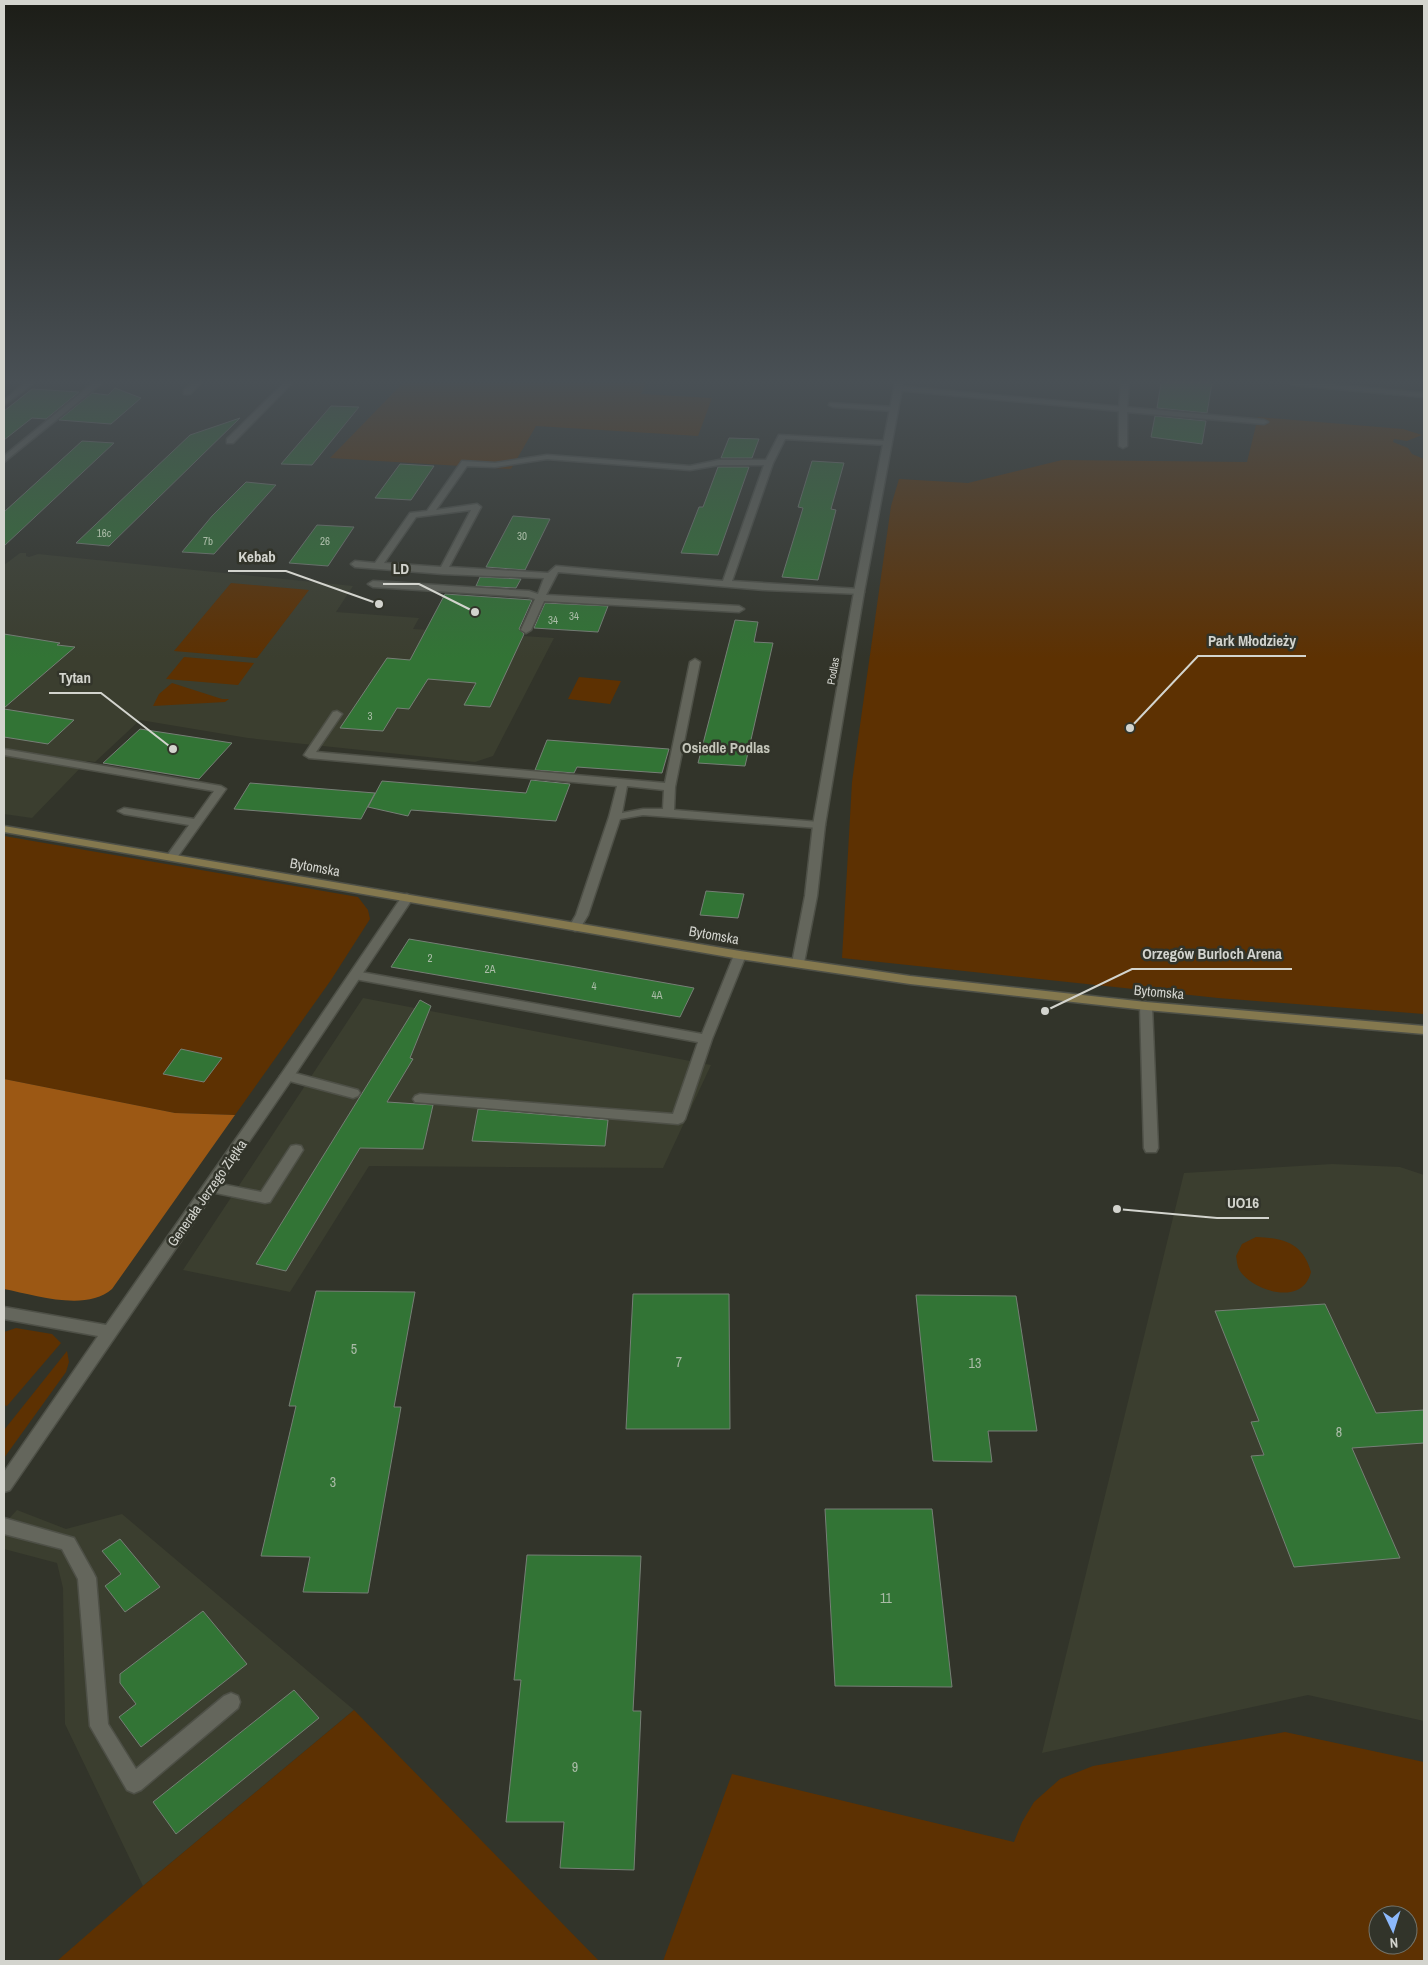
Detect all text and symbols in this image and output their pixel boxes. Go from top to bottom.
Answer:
house number: 16c [97,526,112,540]
house number: 30 [517,529,527,543]
house number: 7b [203,534,213,548]
house number: 26 [320,534,330,548]
callout: Kebab [228,541,286,571]
text: Kebab [238,546,276,567]
callout: LD [383,554,419,584]
text: LD [393,558,409,579]
house number: 34 [569,609,579,623]
house number: 34 [548,613,558,627]
callout: Park Młodzieży [1198,626,1306,656]
text: Park Młodzieży [1208,630,1296,651]
street label: Podlas [824,656,842,686]
callout: Tytan [49,663,101,693]
text: Tytan [59,667,91,688]
house number: 3 [367,709,373,723]
district label: Osiedle Podlas [682,737,770,758]
street label: Bytomska [289,854,342,880]
street label: Bytomska [688,922,741,948]
callout: Orzegów Burloch Arena [1132,939,1292,969]
text: Orzegów Burloch Arena [1142,943,1282,964]
house number: 2 [427,951,433,965]
house number: 2A [484,962,496,976]
house number: 4 [591,979,597,993]
street label: Bytomska [1133,981,1185,1003]
house number: 4A [651,988,663,1002]
street label: Generała Jerzego Ziętka [163,1136,251,1250]
callout: UO16 [1217,1188,1269,1218]
text: UO16 [1227,1192,1259,1213]
house number: 5 [351,1340,357,1358]
house number: 7 [676,1353,682,1371]
house number: 13 [969,1354,981,1372]
house number: 8 [1336,1423,1342,1441]
house number: 3 [330,1473,336,1491]
house number: 11 [880,1589,893,1607]
house number: 9 [572,1758,578,1776]
north arrow [1368,1905,1418,1955]
text: N [1389,1934,1399,1952]

